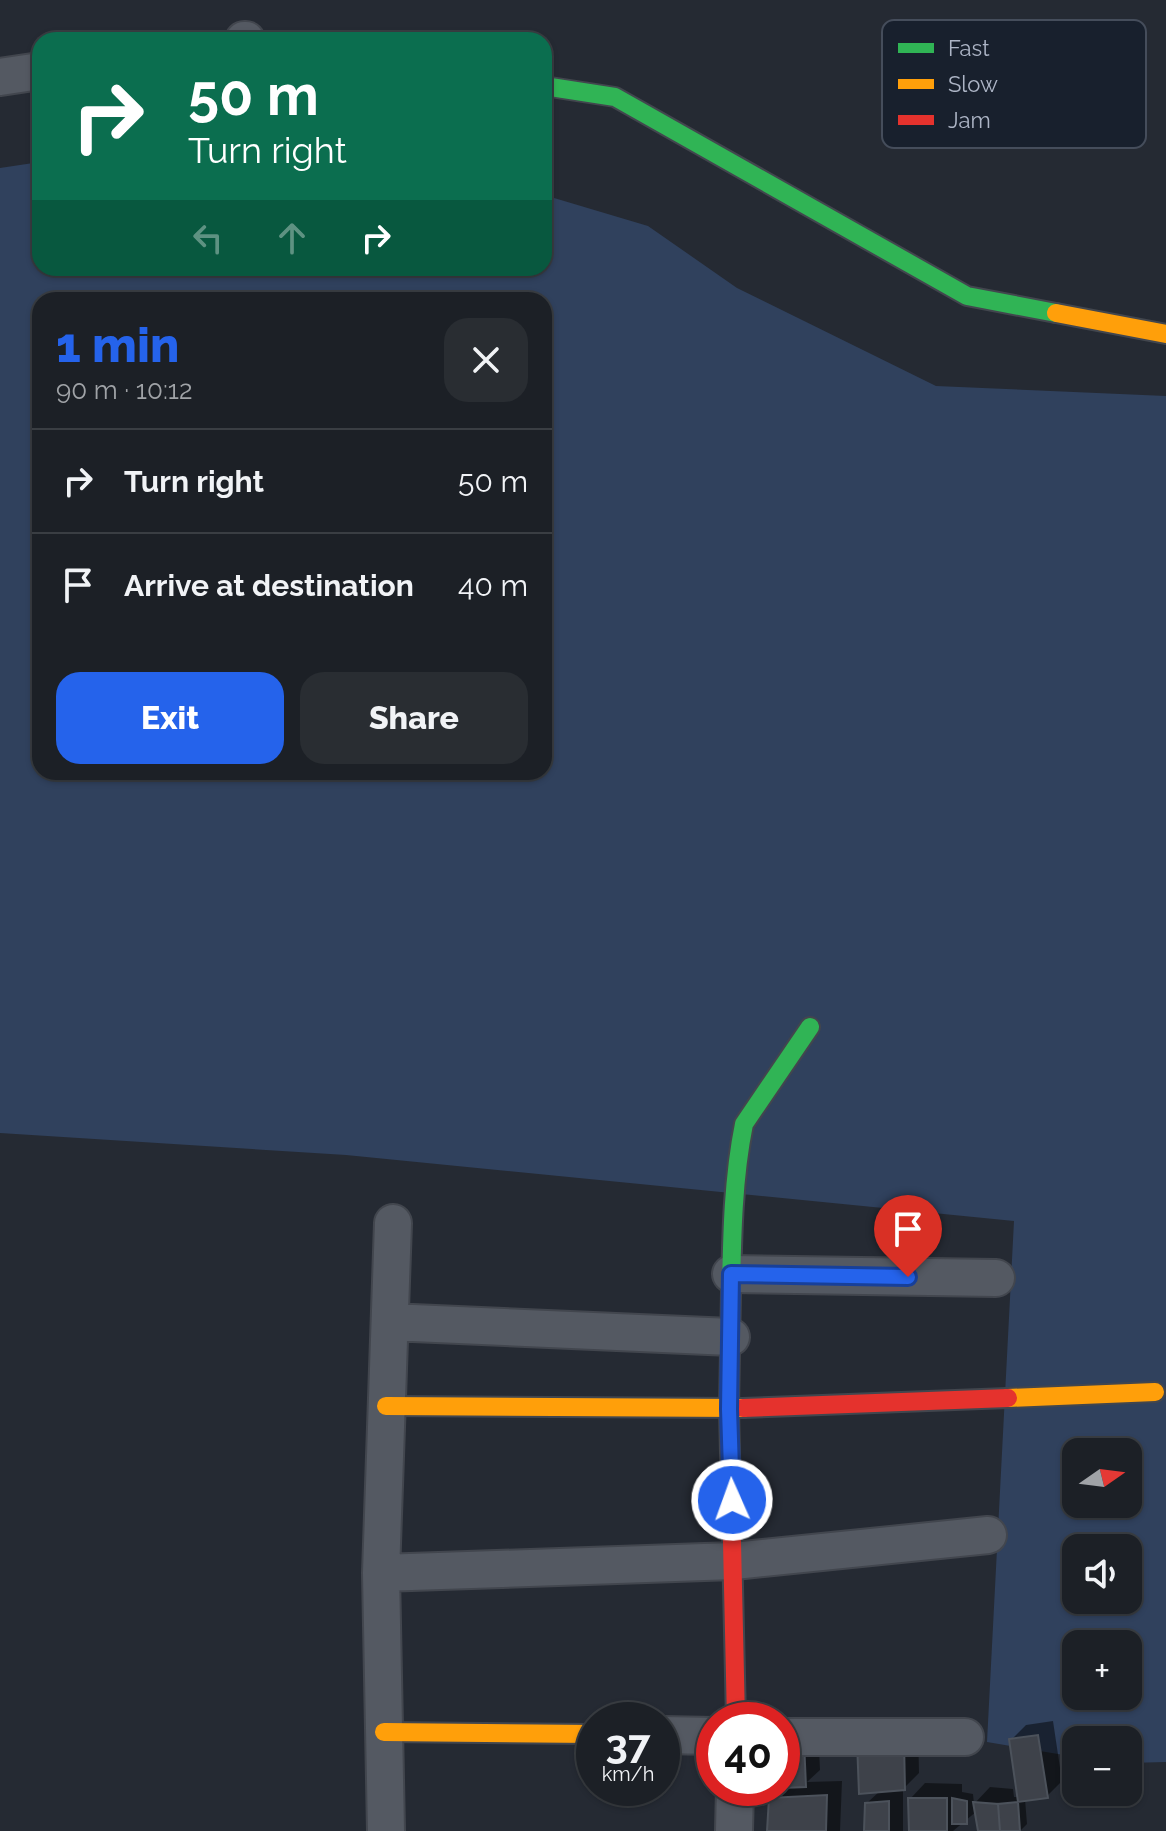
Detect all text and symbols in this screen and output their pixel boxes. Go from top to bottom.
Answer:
legend [882,20,1146,148]
text: Fast [948,35,990,61]
text: 50 m [188,62,319,128]
icon: right [56,64,160,168]
text: Slow [948,71,998,97]
text: Jam [948,107,991,133]
text: Turn right [188,129,347,171]
icon: left [186,216,230,260]
icon: ahead [270,216,314,260]
icon: right [354,216,398,260]
text: 1 min [56,317,179,373]
button: close [444,318,528,402]
text: 90 m · 10:12 [56,375,192,405]
icon: right [56,459,100,503]
text: Turn right [124,464,264,499]
text: 50 m [458,464,528,499]
icon: arrive [56,563,100,607]
text: Arrive at destination [124,568,414,603]
text: 40 m [458,568,528,603]
button: Exit [56,672,284,764]
button: Share [300,672,528,764]
pin [874,1195,942,1277]
icon: arrive [886,1207,930,1251]
north arrow [1062,1438,1142,1518]
map controls [1062,1438,1142,1806]
position arrow [690,1458,774,1542]
button: sound [1062,1534,1142,1614]
button: + [1062,1630,1142,1710]
speed limit sign: 40 [696,1702,800,1806]
text: 37 [606,1720,650,1767]
button: − [1062,1726,1142,1806]
text: km/h [602,1762,654,1786]

